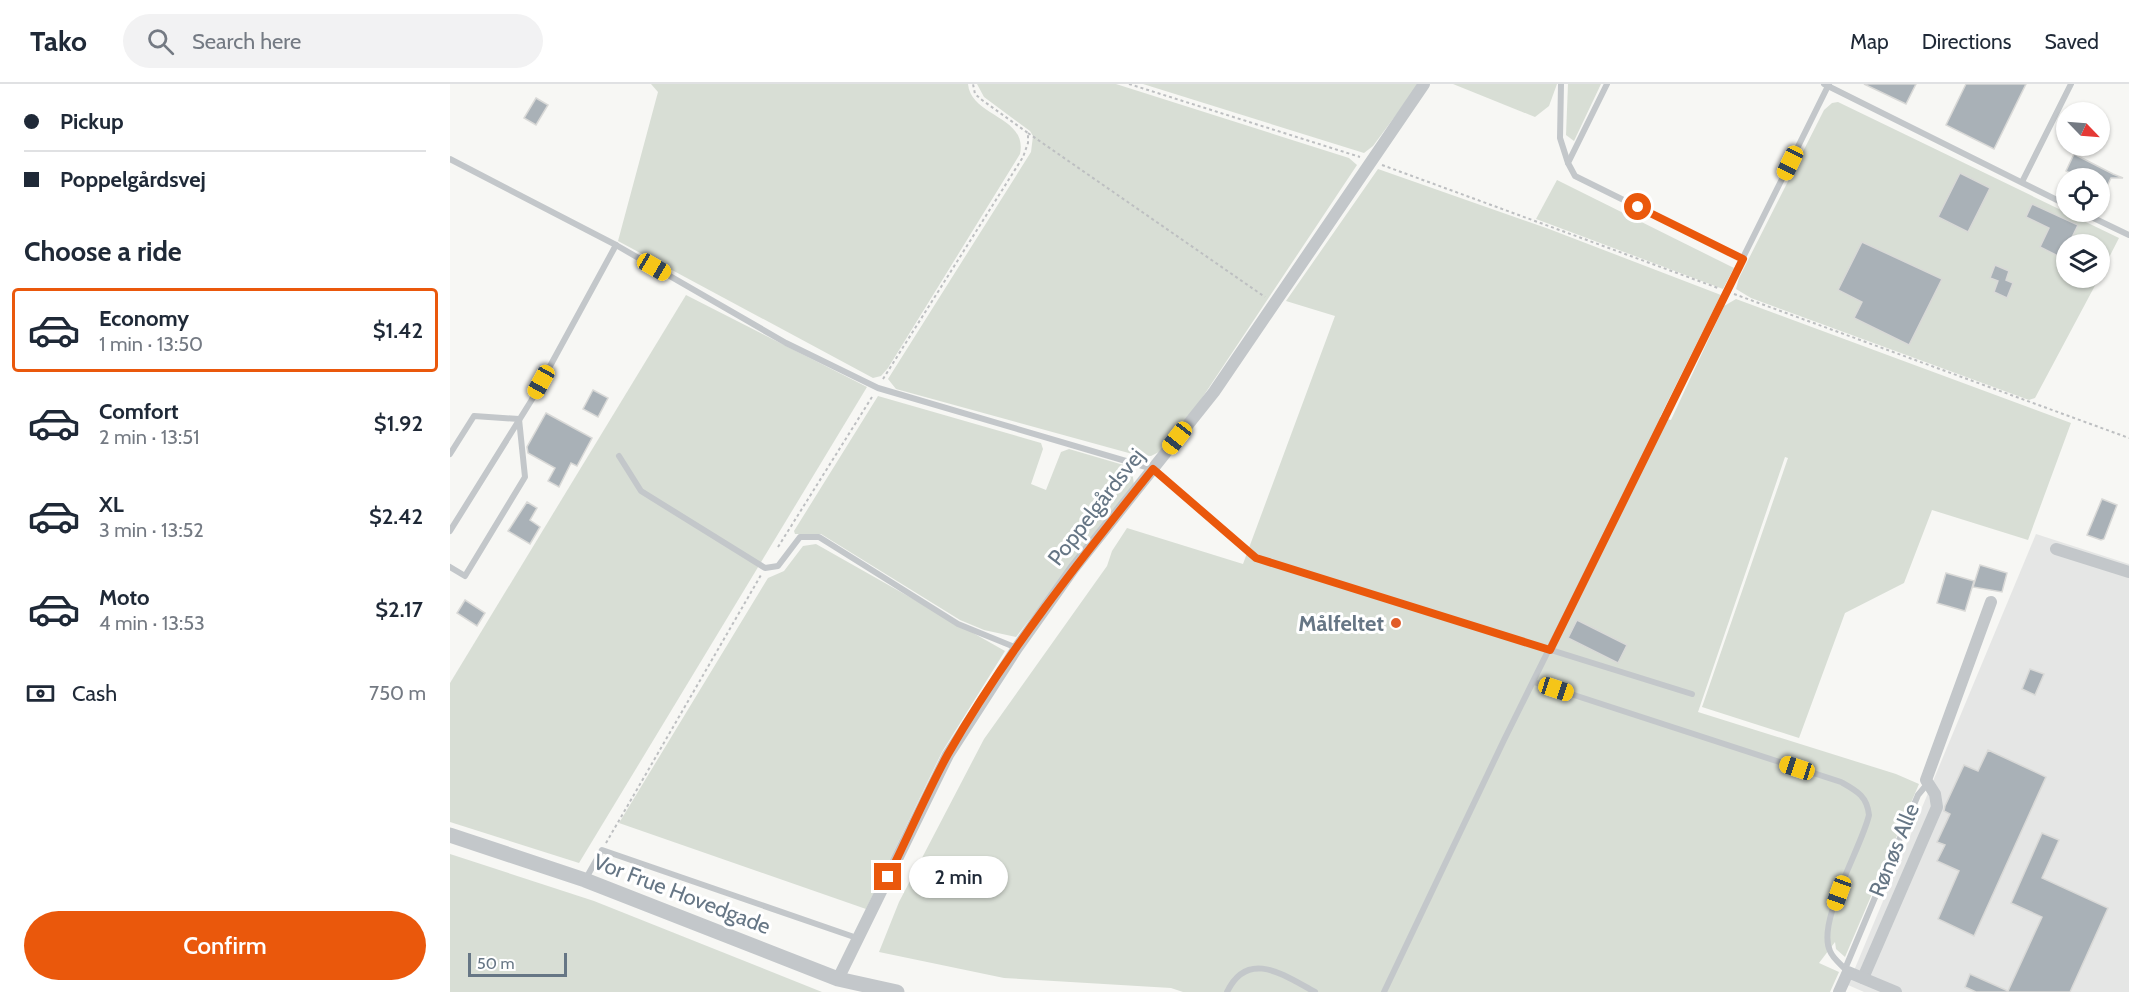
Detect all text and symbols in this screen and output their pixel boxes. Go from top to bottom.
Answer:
search box [123,14,543,68]
text: Tako [30,24,87,58]
icon: search [144,25,177,58]
text: Search here [192,28,301,55]
text: Map [1850,29,1889,54]
text: Directions [1922,29,2011,54]
text: Saved [2044,29,2099,54]
north arrow [2056,102,2110,156]
map controls [2056,102,2110,288]
text: Pickup [60,108,124,135]
car [1774,143,1806,183]
text: Poppelgårdsvej [60,166,206,193]
button: locate [2056,168,2110,222]
route start [1624,193,1651,220]
button: layers [2056,234,2110,288]
text: Choose a ride [24,235,182,268]
car [634,250,674,284]
icon: car [27,303,81,357]
text: Economy [99,305,189,332]
text: $1.42 [373,317,423,344]
text: 1 min · 13:50 [99,332,203,356]
car [524,362,558,402]
icon: car [27,396,81,450]
text: Comfort [99,398,178,425]
text: $1.92 [374,410,423,437]
car [1159,418,1195,458]
text: 2 min · 13:51 [99,425,200,449]
street label: Poppelgårdsvej [1042,443,1150,571]
icon: car [27,489,81,543]
text: XL [99,491,124,518]
text: $2.42 [369,503,423,530]
text: 3 min · 13:52 [99,518,204,542]
icon: car [27,582,81,636]
text: Moto [99,584,150,611]
text: $2.17 [375,596,423,623]
place label: Målfeltet [1298,610,1384,637]
text: 4 min · 13:53 [99,611,205,635]
marker: Målfeltet [1389,616,1403,630]
car [1536,675,1576,703]
icon: cash [24,677,57,710]
text: Cash [72,680,117,707]
text: 750 m [369,681,426,705]
car [1777,754,1817,782]
street label: Rønøs Alle [1863,799,1925,901]
street label: Vor Frue Hovedgade [590,848,774,940]
callout: 2 min [909,856,1008,898]
route end [874,863,901,890]
text: 2 min [934,865,983,889]
car [1824,873,1854,913]
button: Confirm [24,911,426,980]
scale bar [468,950,567,978]
text: 50 m [477,954,514,973]

